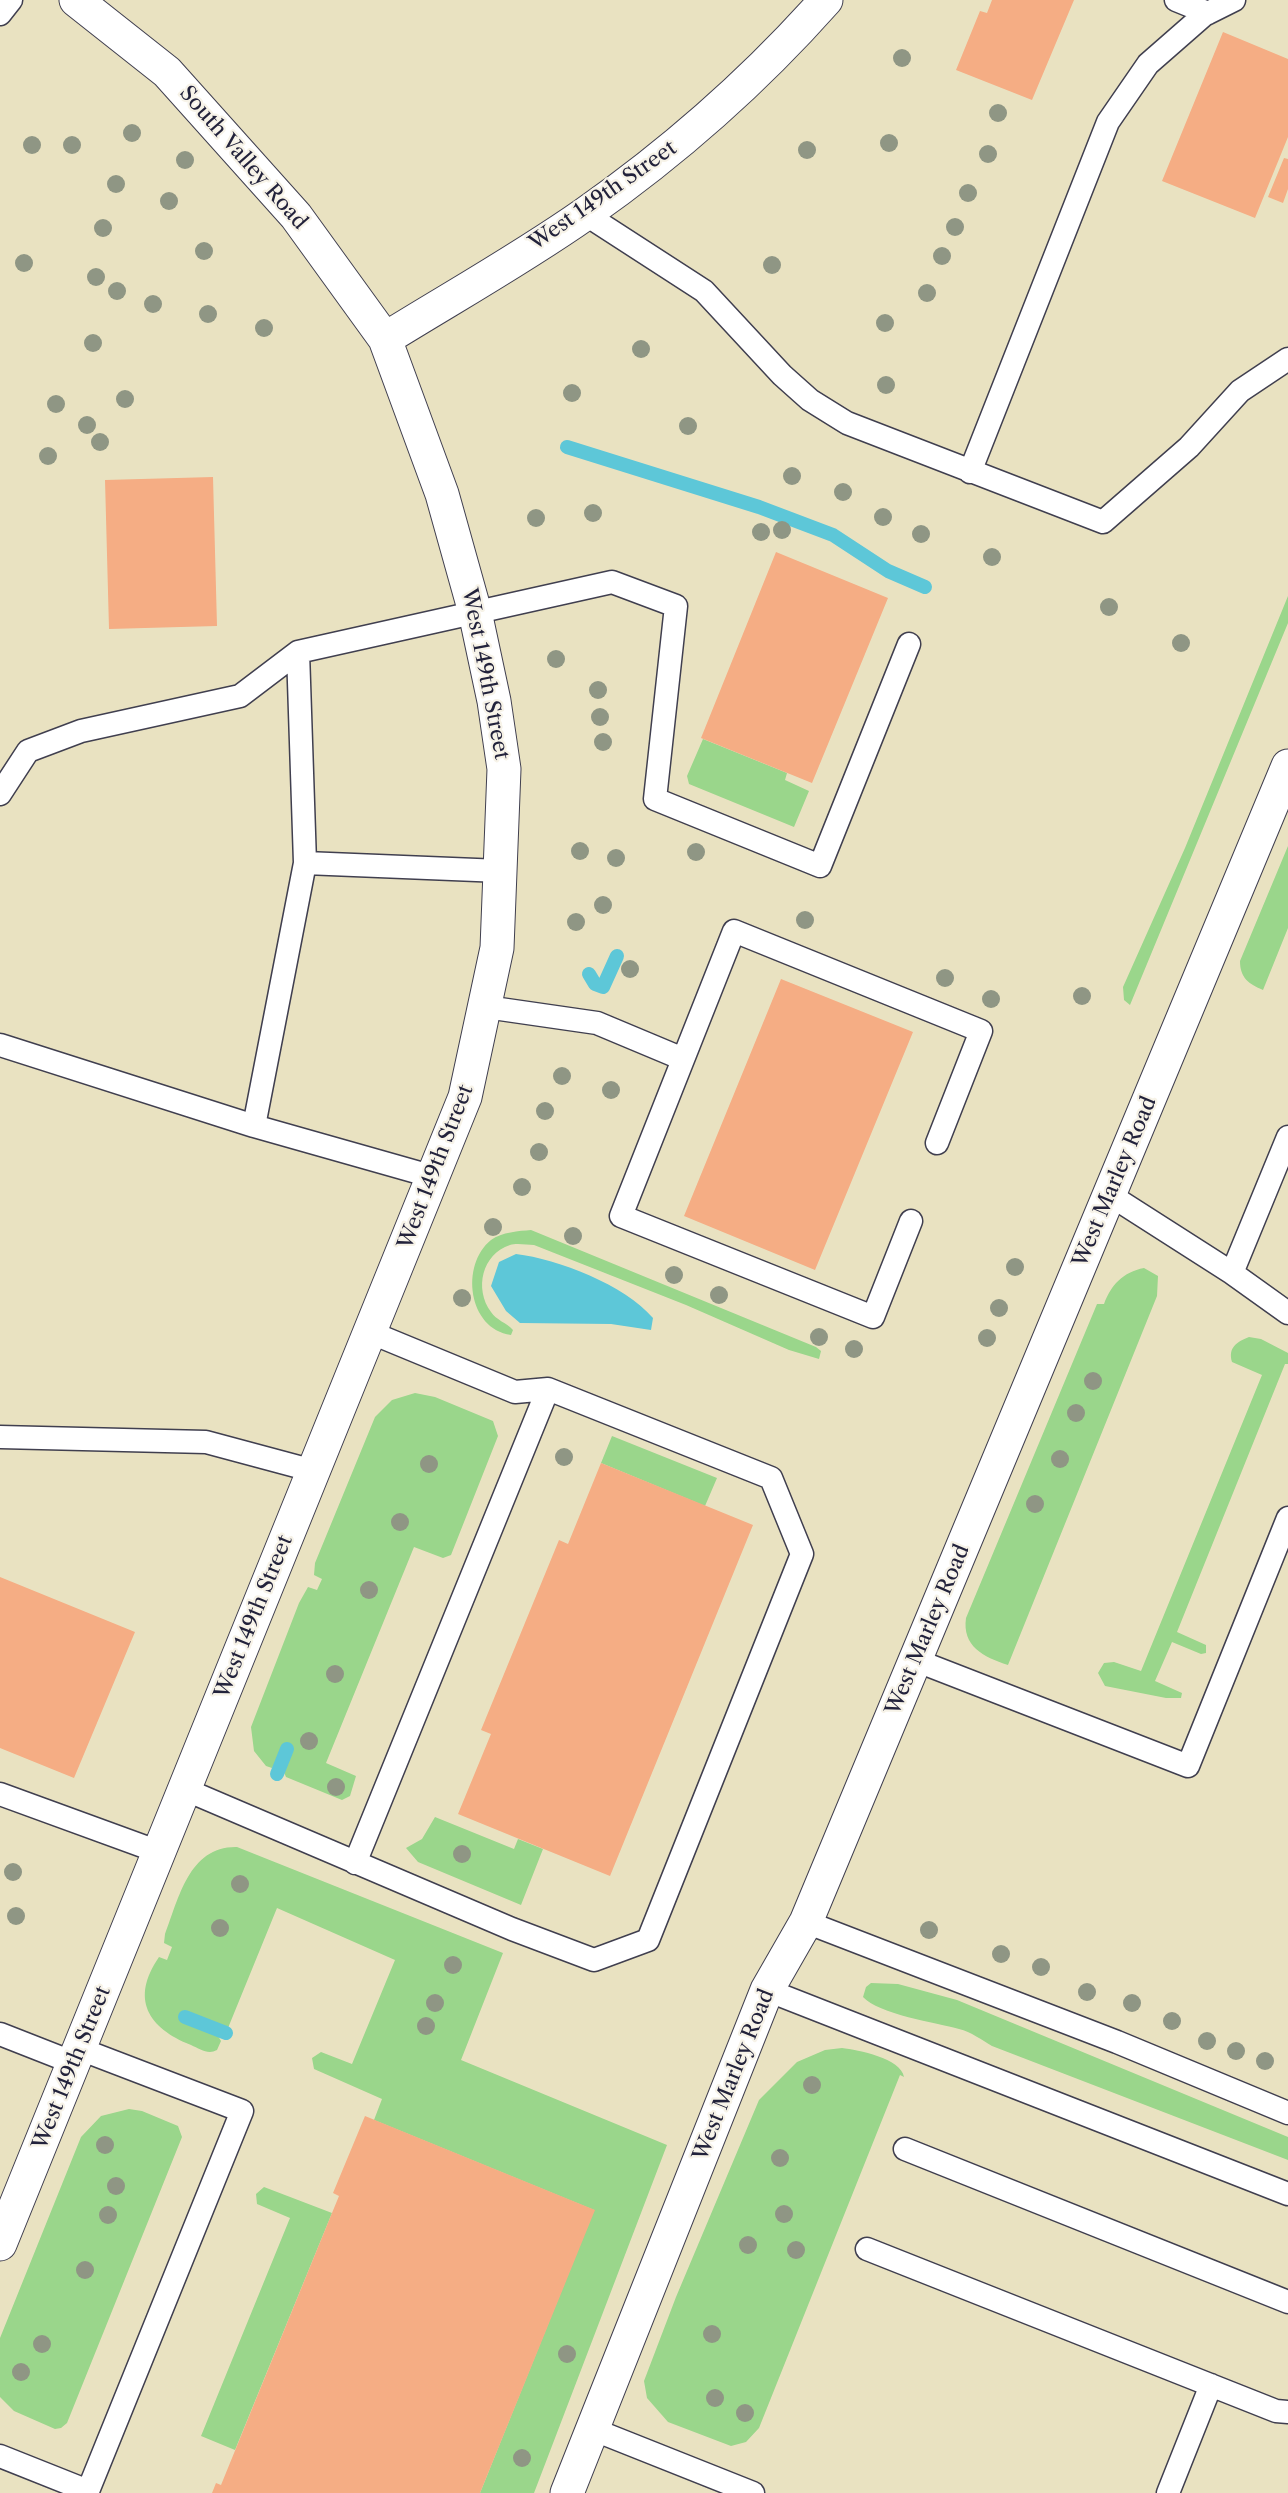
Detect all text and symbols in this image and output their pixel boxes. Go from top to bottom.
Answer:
street label: South Valley Road [174,81,312,235]
street label: West 149th Street [525,136,681,256]
street label: West 149th Street [456,586,514,762]
street label: West 149th Street [393,1081,479,1253]
street label: West Marley Road [1068,1093,1162,1271]
street label: West 149th Street [210,1532,298,1702]
street label: West Marley Road [881,1541,975,1719]
street label: West 149th Street [28,1983,116,2153]
street label: West Marley Road [688,1986,780,2164]

